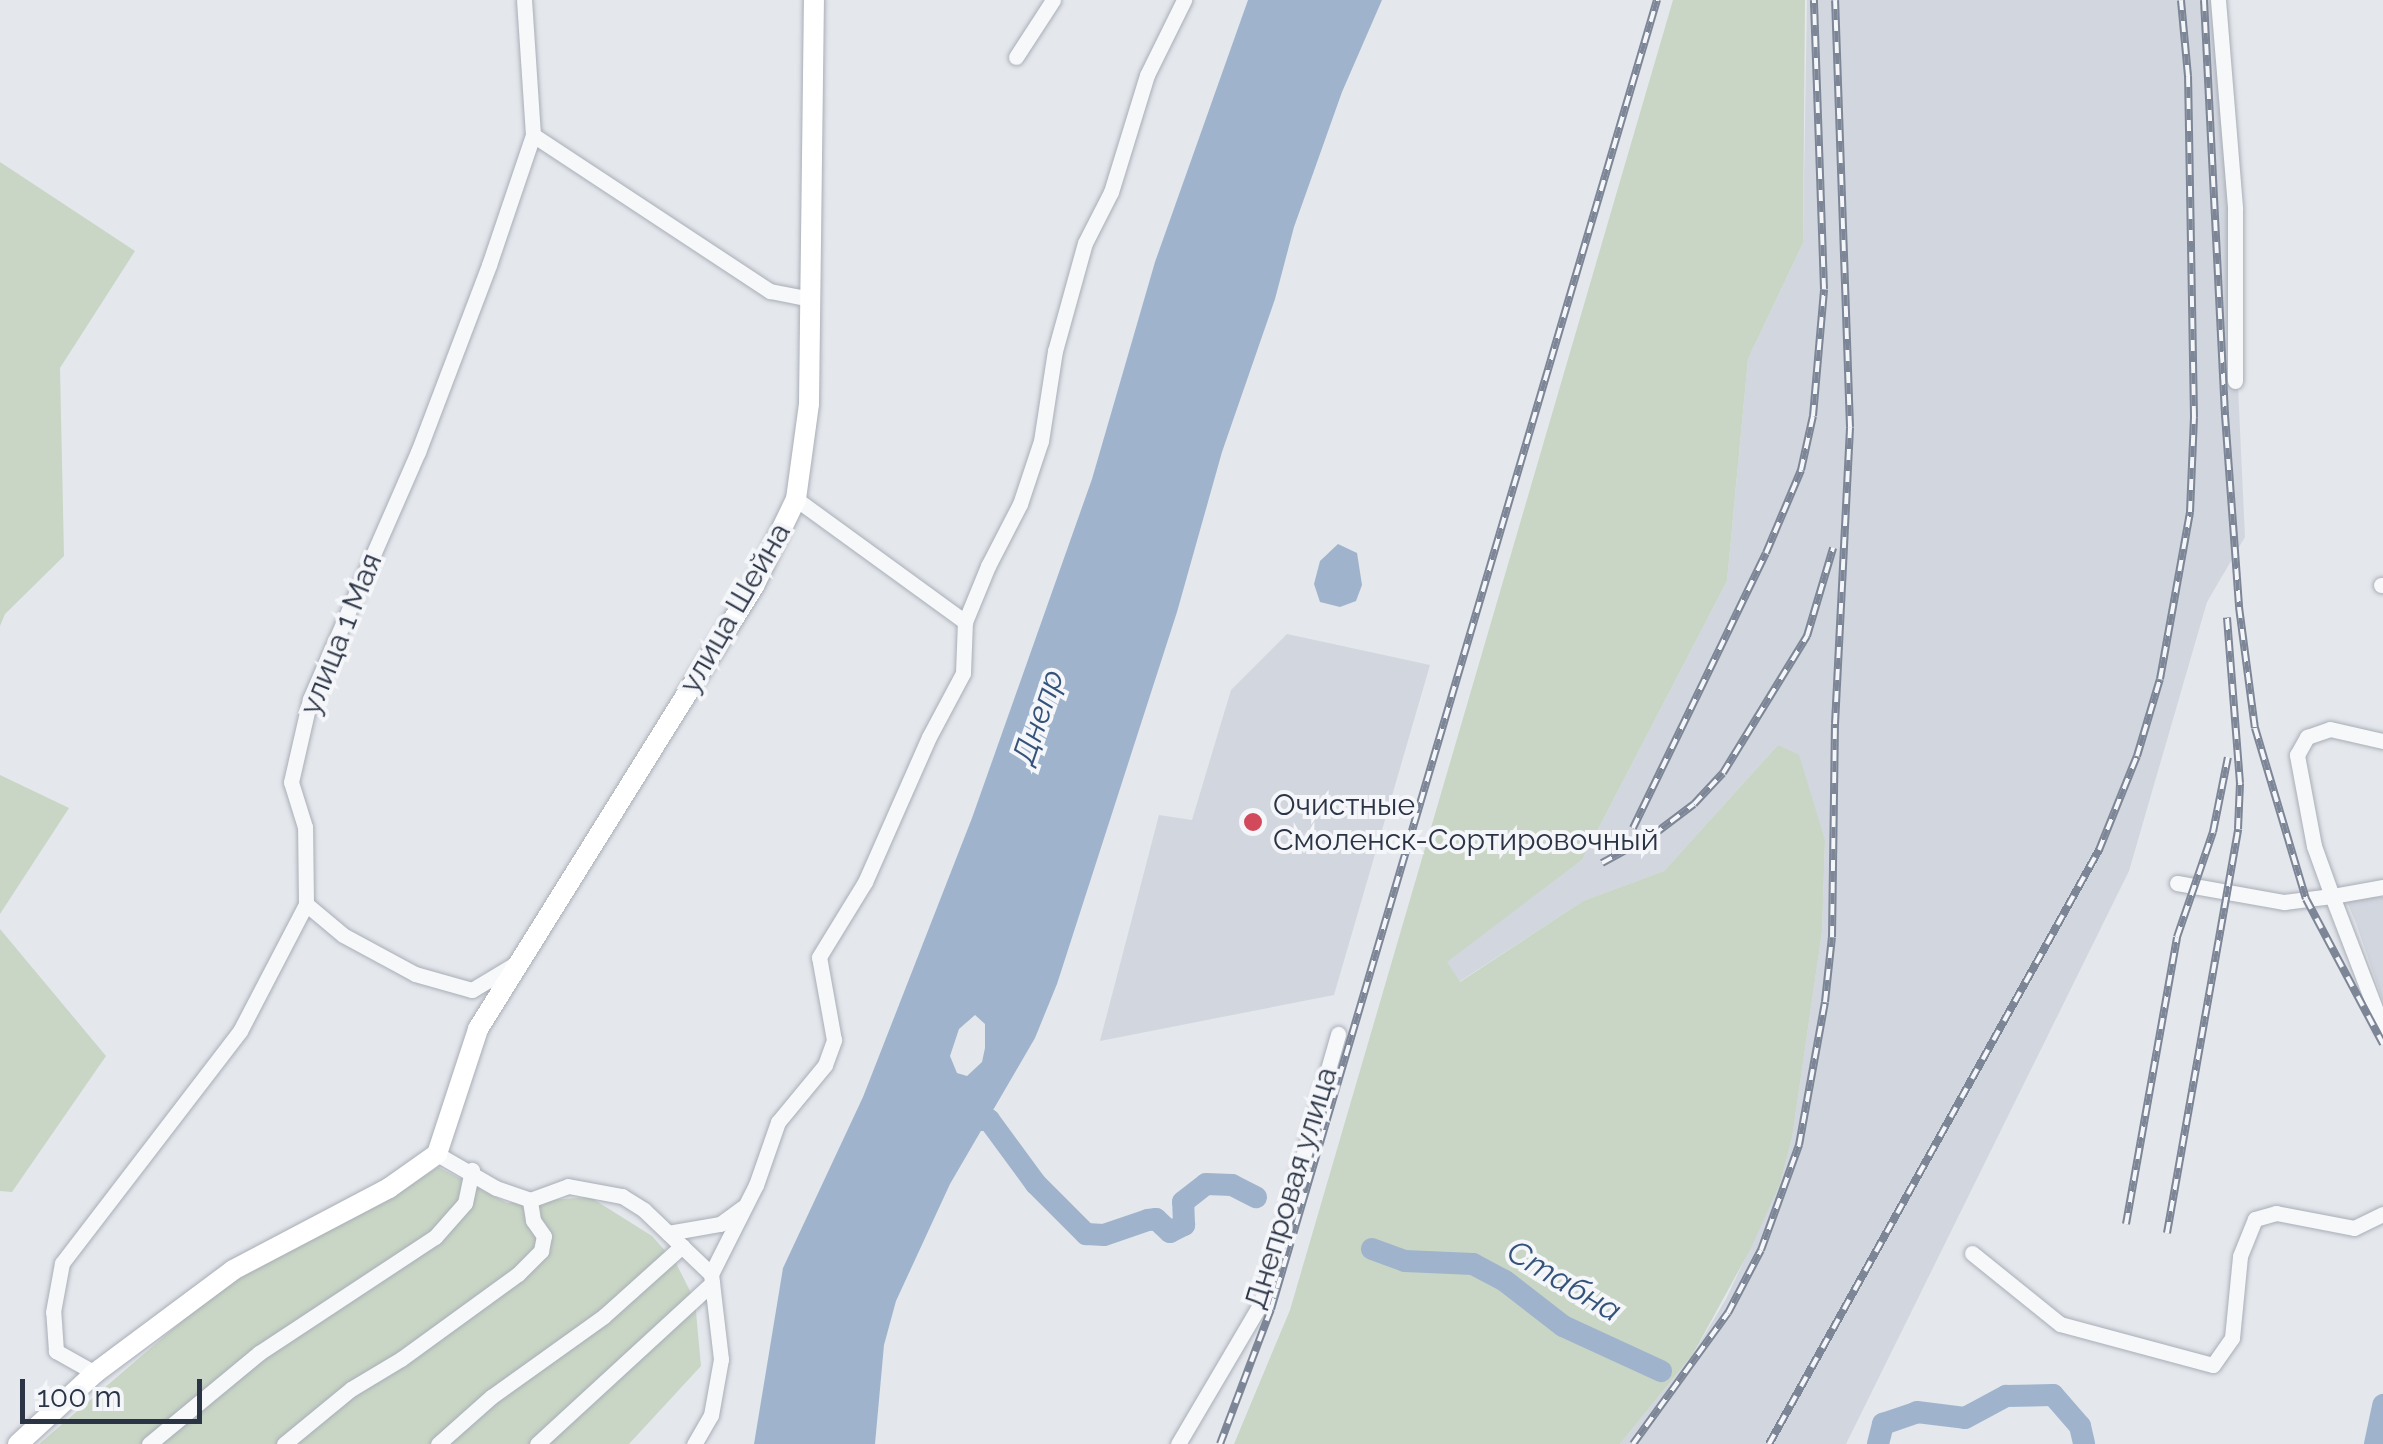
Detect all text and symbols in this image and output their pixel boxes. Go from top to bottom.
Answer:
street label: улица Шейна [672,517,798,699]
street label: улица 1 Мая [292,548,390,720]
water label: Днепр [1004,665,1072,769]
place label: Очистные Смоленск-Сортировочный [1273,787,1658,858]
marker: Очистные Смоленск-Сортировочный [1242,811,1264,833]
street label: Днепровая улица [1237,1063,1345,1313]
water label: Стабна [1500,1232,1628,1330]
scale bar [25,1359,208,1421]
text: 100 m [37,1379,122,1414]

